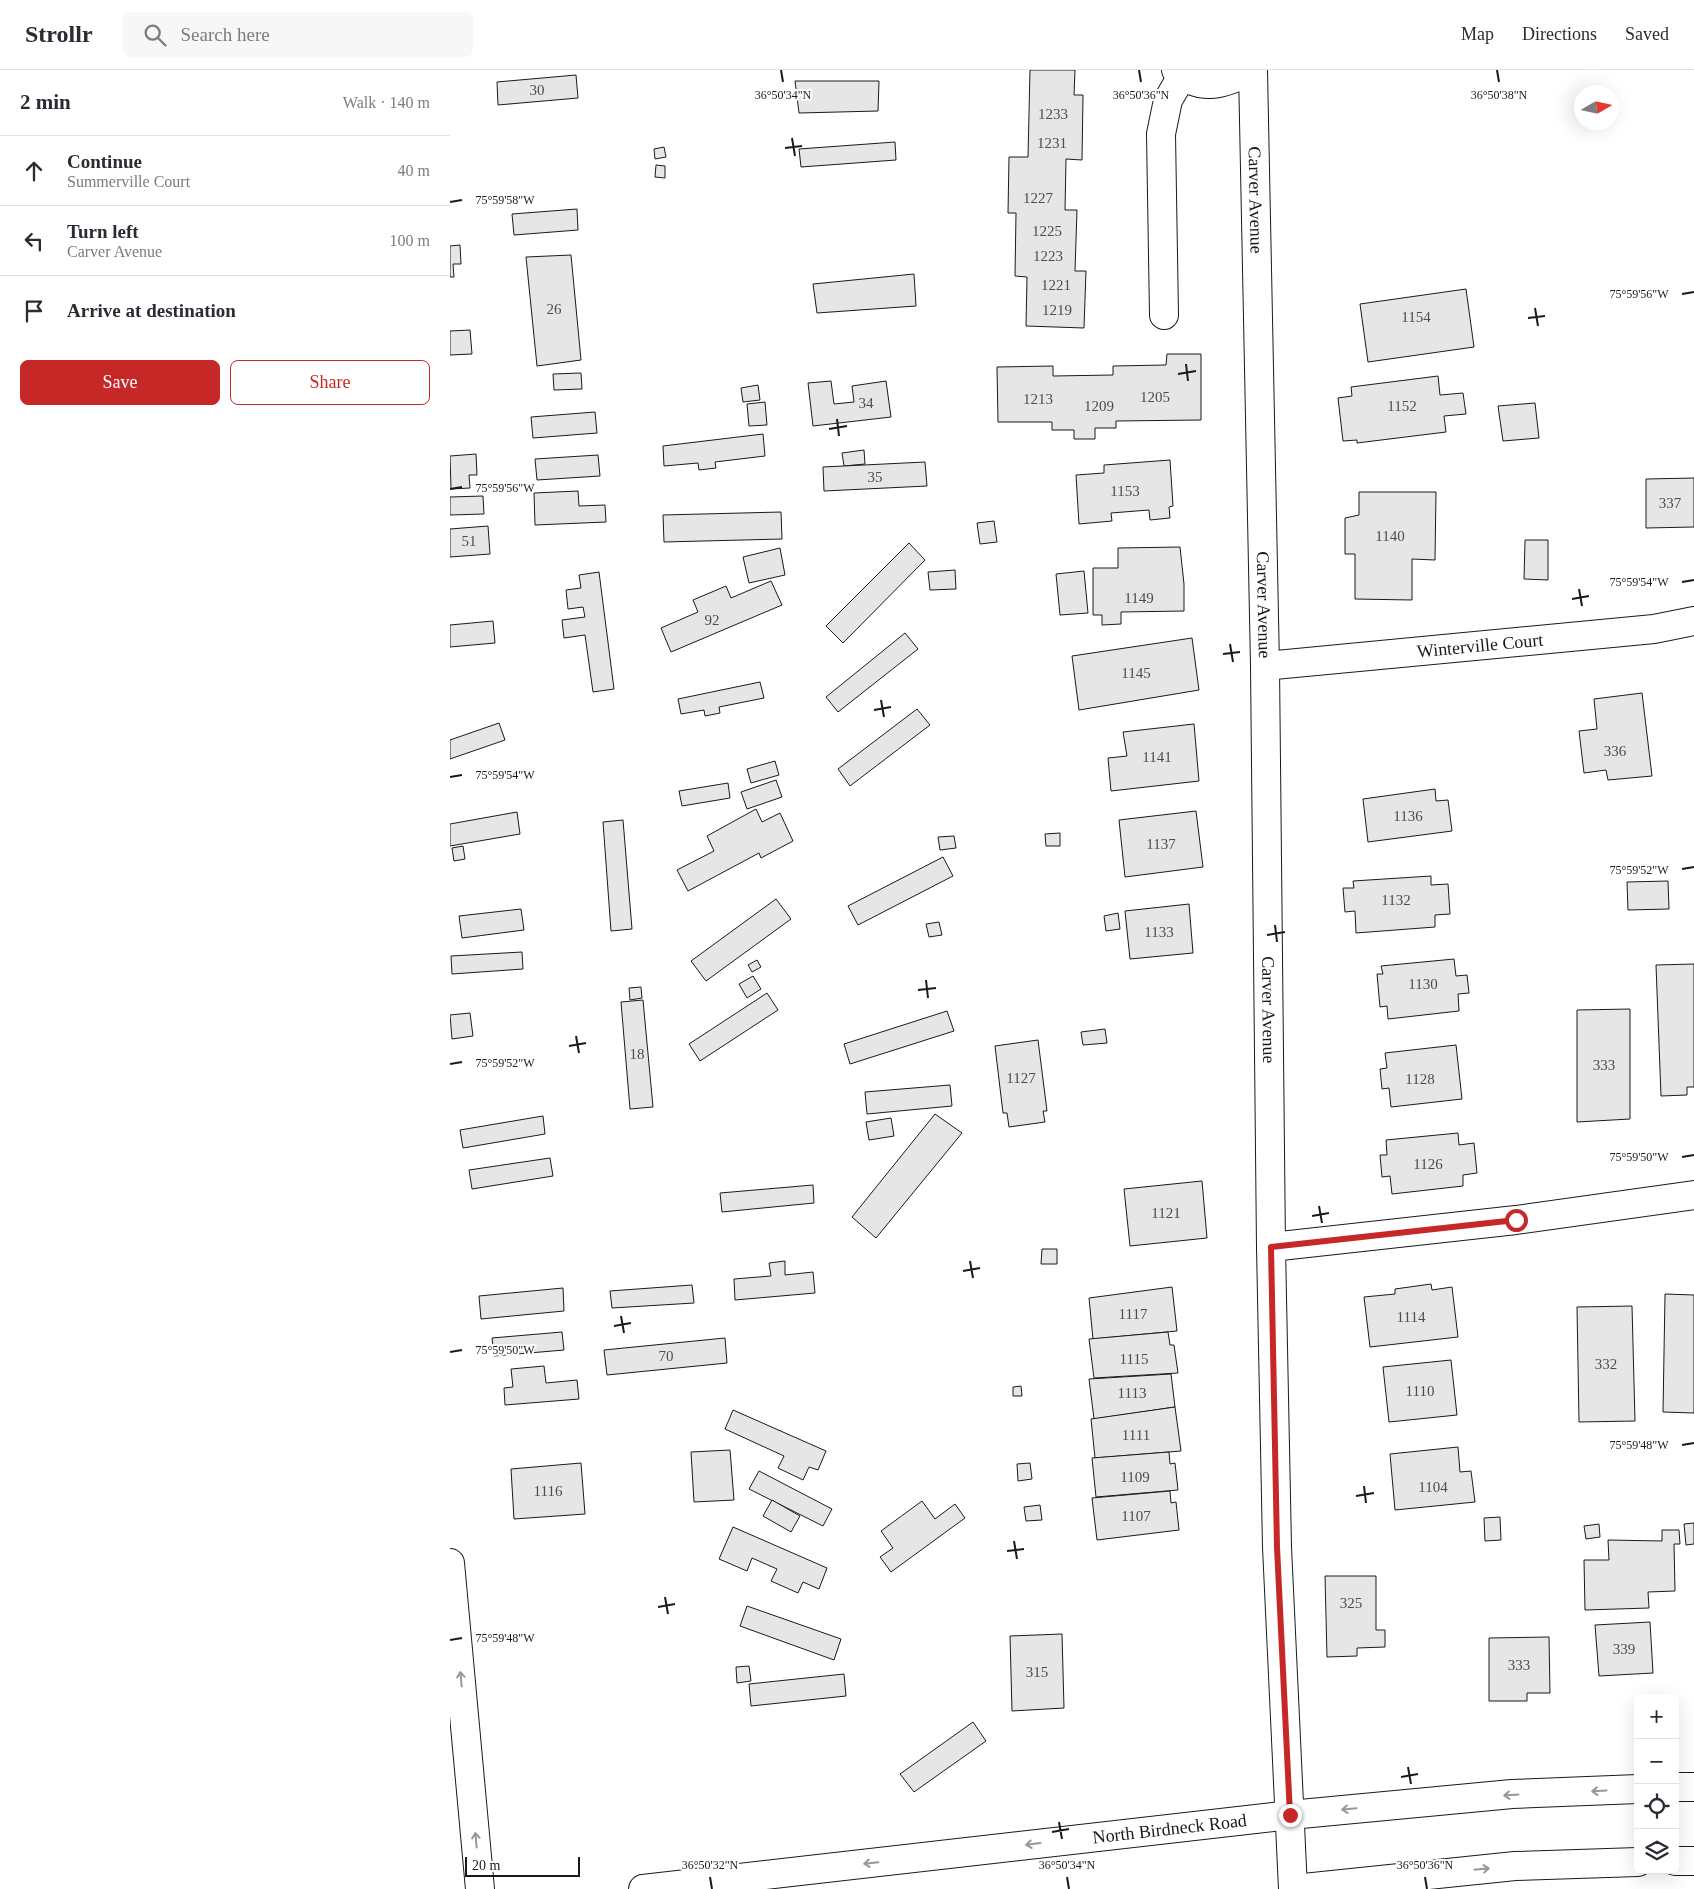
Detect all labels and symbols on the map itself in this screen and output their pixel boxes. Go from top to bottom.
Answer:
house number: 30 [530,82,545,98]
north arrow [1574,85,1619,130]
text: 36°50'34"N [755,88,812,102]
text: 36°50'36"N [1113,88,1170,102]
text: 36°50'38"N [1471,88,1528,102]
house number: 1233 [1038,106,1068,122]
house number: 1231 [1037,135,1067,151]
street label: Carver Avenue [1245,146,1267,254]
house number: 1227 [1023,190,1054,206]
text: 75°59'58"W [475,193,535,207]
house number: 1225 [1032,223,1062,239]
house number: 1223 [1033,248,1063,264]
house number: 1221 [1041,277,1071,293]
text: 75°59'56"W [1609,287,1669,301]
house number: 26 [547,301,562,317]
house number: 1219 [1042,302,1072,318]
house number: 1154 [1401,309,1431,325]
house number: 1205 [1140,389,1170,405]
house number: 1213 [1023,391,1053,407]
house number: 34 [859,395,874,411]
house number: 1209 [1084,398,1114,414]
house number: 1152 [1387,398,1417,414]
house number: 35 [868,469,883,485]
text: 75°59'56"W [475,481,535,495]
house number: 1153 [1110,483,1140,499]
house number: 337 [1659,495,1682,511]
house number: 1140 [1375,528,1405,544]
house number: 51 [462,533,477,549]
street label: Carver Avenue [1253,551,1275,659]
text: 75°59'54"W [1609,575,1669,589]
house number: 1149 [1124,590,1154,606]
house number: 92 [705,612,720,628]
street label: Winterville Court [1416,630,1544,662]
house number: 1145 [1121,665,1151,681]
house number: 336 [1604,743,1627,759]
house number: 1141 [1142,749,1172,765]
text: 75°59'54"W [475,768,535,782]
house number: 1136 [1393,808,1423,824]
house number: 1137 [1146,836,1176,852]
text: 75°59'52"W [1609,863,1669,877]
house number: 1132 [1381,892,1411,908]
house number: 1133 [1144,924,1174,940]
street label: Carver Avenue [1258,956,1279,1064]
house number: 1130 [1408,976,1438,992]
house number: 18 [630,1046,645,1062]
text: 75°59'52"W [475,1056,535,1070]
house number: 333 [1593,1057,1615,1073]
house number: 1127 [1006,1070,1036,1086]
house number: 1128 [1405,1071,1435,1087]
text: 75°59'50"W [1609,1150,1669,1164]
house number: 1126 [1413,1156,1443,1172]
house number: 1121 [1151,1205,1181,1221]
route start [1505,1209,1528,1232]
house number: 1117 [1119,1306,1148,1322]
house number: 1114 [1397,1309,1426,1325]
text: 75°59'50"W [475,1343,535,1357]
house number: 70 [659,1348,674,1364]
house number: 1115 [1120,1351,1148,1367]
house number: 332 [1595,1356,1617,1372]
house number: 1110 [1406,1383,1434,1399]
house number: 1113 [1118,1385,1146,1401]
house number: 1111 [1122,1427,1150,1443]
text: 75°59'48"W [1609,1438,1669,1452]
house number: 1109 [1120,1469,1150,1485]
house number: 1104 [1418,1479,1448,1495]
house number: 1116 [534,1483,563,1499]
house number: 1107 [1121,1508,1151,1524]
house number: 325 [1340,1595,1362,1611]
text: 75°59'48"W [475,1631,535,1645]
house number: 339 [1613,1641,1635,1657]
house number: 333 [1508,1657,1530,1673]
house number: 315 [1026,1664,1048,1680]
one-way arrow [456,1671,466,1687]
one-way arrow [1591,1786,1607,1795]
one-way arrow [1504,1790,1520,1799]
route end [1279,1804,1302,1827]
one-way arrow [1342,1804,1358,1814]
street label: North Birdneck Road [1091,1810,1248,1848]
one-way arrow [471,1833,481,1849]
one-way arrow [1025,1840,1041,1850]
scale bar [465,1854,580,1877]
text: 36°50'32"N [682,1858,739,1872]
one-way arrow [864,1858,880,1868]
text: 36°50'34"N [1039,1858,1096,1872]
text: 36°50'36"N [1397,1858,1454,1872]
one-way arrow [1473,1864,1489,1874]

